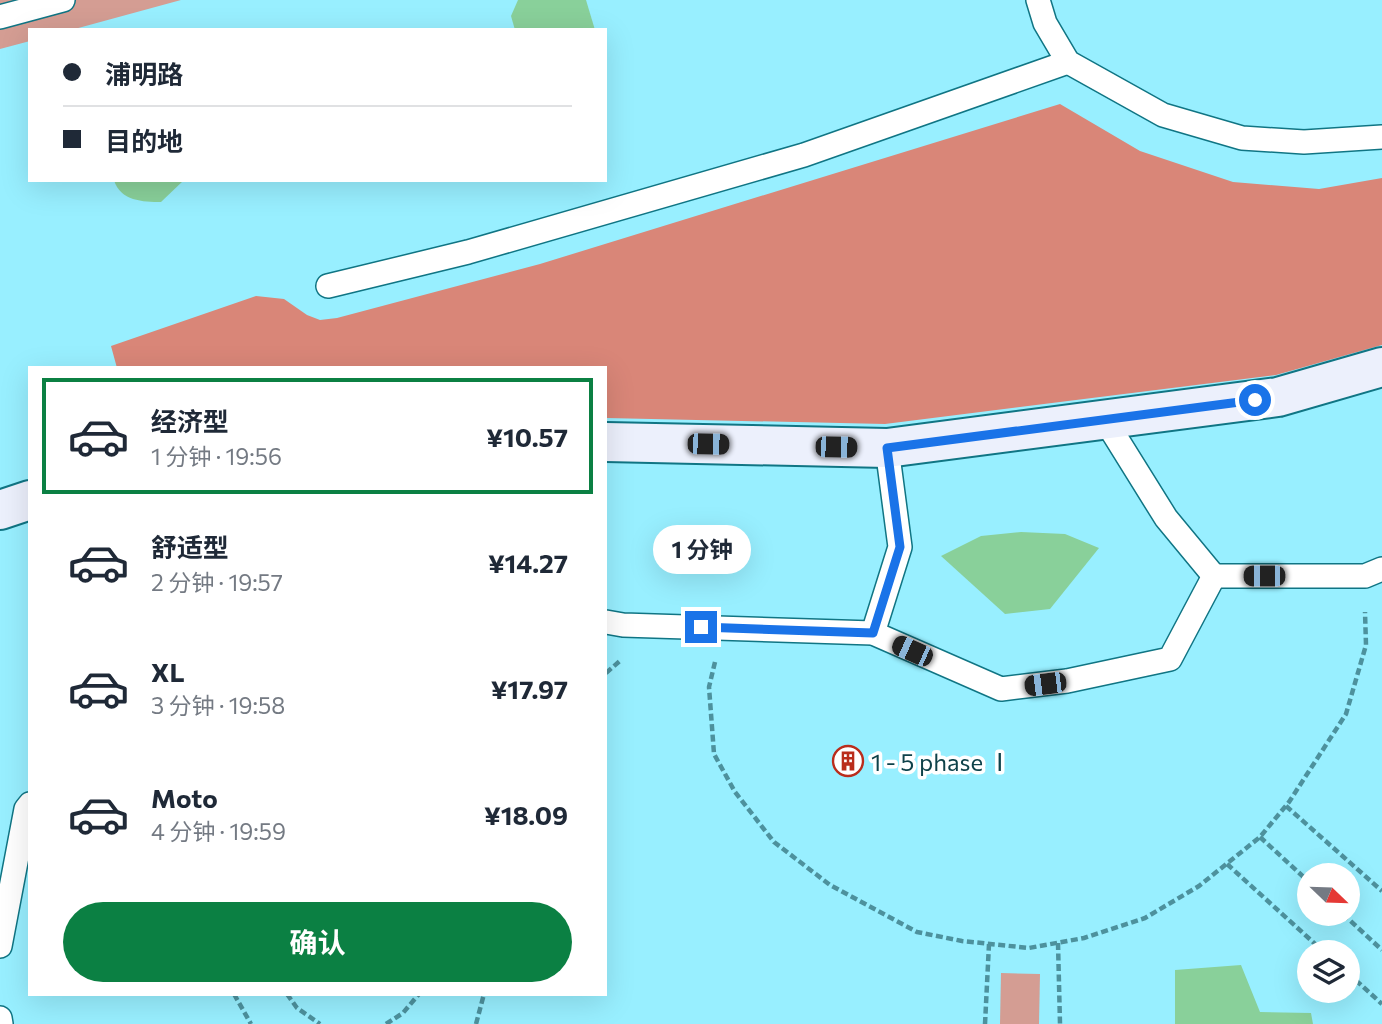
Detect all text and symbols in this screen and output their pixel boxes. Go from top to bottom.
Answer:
text: 浦明路 [105,58,183,89]
text: 目的地 [105,125,183,156]
route start [1239,384,1271,416]
icon: car [67,405,130,468]
text: 经济型 [151,405,229,436]
text: ¥10.57 [486,421,568,452]
car [687,433,730,455]
car [815,436,858,458]
text: 1 分钟 · 19:56 [151,442,282,470]
callout: 1 分钟 [652,526,750,574]
icon: car [67,531,130,594]
text: 舒适型 [151,531,229,562]
text: 1 分钟 [672,535,732,563]
text: ¥14.27 [488,547,568,578]
car [1244,566,1286,587]
text: 2 分钟 · 19:57 [151,568,283,596]
route end [685,611,717,643]
car [889,633,936,669]
text: XL [151,656,185,687]
icon: car [67,657,130,720]
car [1023,671,1068,697]
text: ¥17.97 [491,673,568,704]
text: 3 分钟 · 19:58 [151,691,285,719]
building icon: 1 - 5 phase Ⅰ [831,744,865,778]
place label: 1 - 5 phase Ⅰ [871,747,1012,776]
text: Moto [151,782,218,813]
icon: car [67,783,130,846]
text: ¥18.09 [484,799,568,830]
text: 4 分钟 · 19:59 [151,817,286,845]
north arrow [1297,863,1360,926]
map controls [1297,863,1360,1003]
button: 确认 [63,902,572,982]
button: layers [1297,940,1360,1003]

